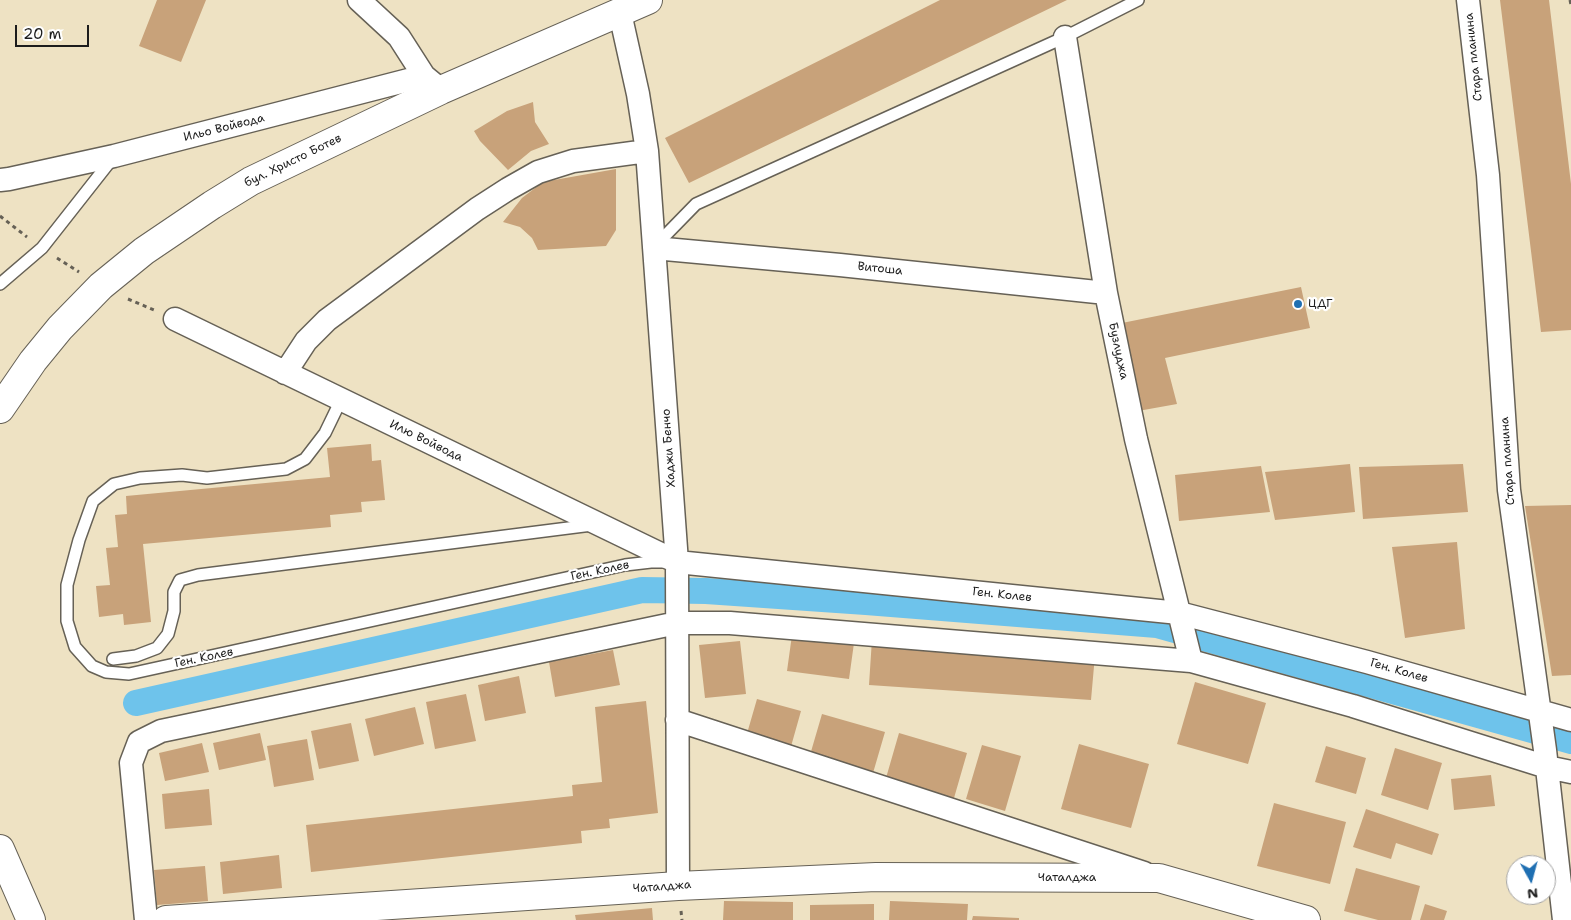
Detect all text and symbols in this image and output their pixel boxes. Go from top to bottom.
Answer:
street label: Стара планина [1462,12,1486,102]
scale bar [18,15,91,47]
text: 20 m [23,24,62,44]
street label: Ильо Войвода [182,111,266,145]
street label: бул. Христо Ботев [242,131,344,191]
street label: Витоша [857,259,903,279]
place label: ЦДГ [1308,297,1332,311]
marker: ЦДГ [1292,298,1304,310]
street label: Бузлуджа [1105,321,1131,381]
street label: Хаджи Бенчо [659,408,679,488]
street label: Стара планина [1498,416,1518,506]
street label: Илю Войвода [387,417,465,465]
street label: Ген. Колев [569,558,631,584]
street label: Ген. Колев [972,585,1032,605]
street label: Ген. Колев [173,645,235,671]
street label: Ген. Колев [1368,656,1430,686]
north arrow [1506,855,1556,905]
street label: Чаталджа [1038,871,1096,885]
street label: Чаталджа [632,878,692,896]
text: N [1526,884,1539,904]

